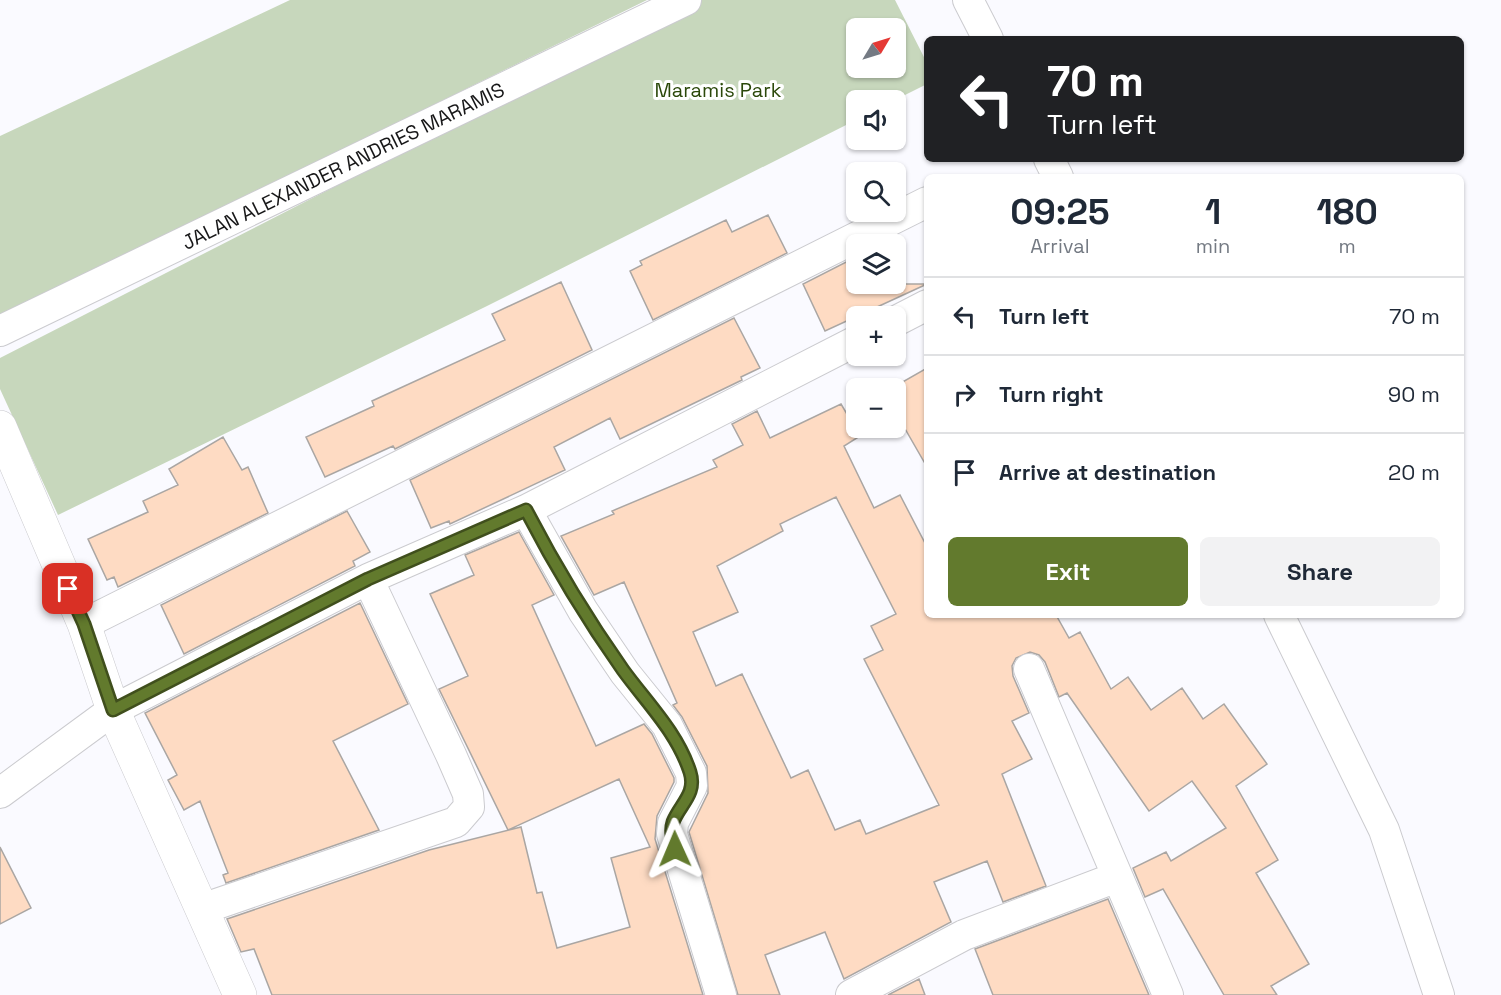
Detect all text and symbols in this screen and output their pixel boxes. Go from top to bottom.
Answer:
north arrow [846,18,906,78]
map controls [846,18,906,438]
text: 70 m [1047,55,1144,108]
icon: left [948,60,1026,138]
street label: JALAN ALEXANDER ANDRIES MARAMIS [177,76,509,256]
park label: Maramis Park [655,77,782,103]
button: sound [846,90,906,150]
text: Turn left [1047,107,1157,142]
button: search [846,162,906,222]
text: 09:25 [1010,189,1110,235]
text: 1 [1205,189,1221,235]
text: 180 [1317,189,1378,235]
text: Arrival [1030,233,1090,259]
text: min [1196,233,1230,259]
text: m [1339,233,1356,259]
button: layers [846,234,906,294]
icon: left [948,300,981,333]
text: Turn left [999,302,1089,330]
text: 70 m [1389,302,1440,330]
button: + [846,306,906,366]
button: − [846,378,906,438]
icon: right [948,378,981,411]
text: Turn right [999,380,1104,408]
text: 90 m [1388,380,1440,408]
icon: arrive [948,456,981,489]
text: Arrive at destination [999,458,1216,486]
text: 20 m [1388,458,1440,486]
button: Exit [948,537,1188,606]
button: Share [1200,537,1440,606]
pin [42,563,93,614]
icon: arrive [51,572,84,605]
position arrow [643,817,707,881]

